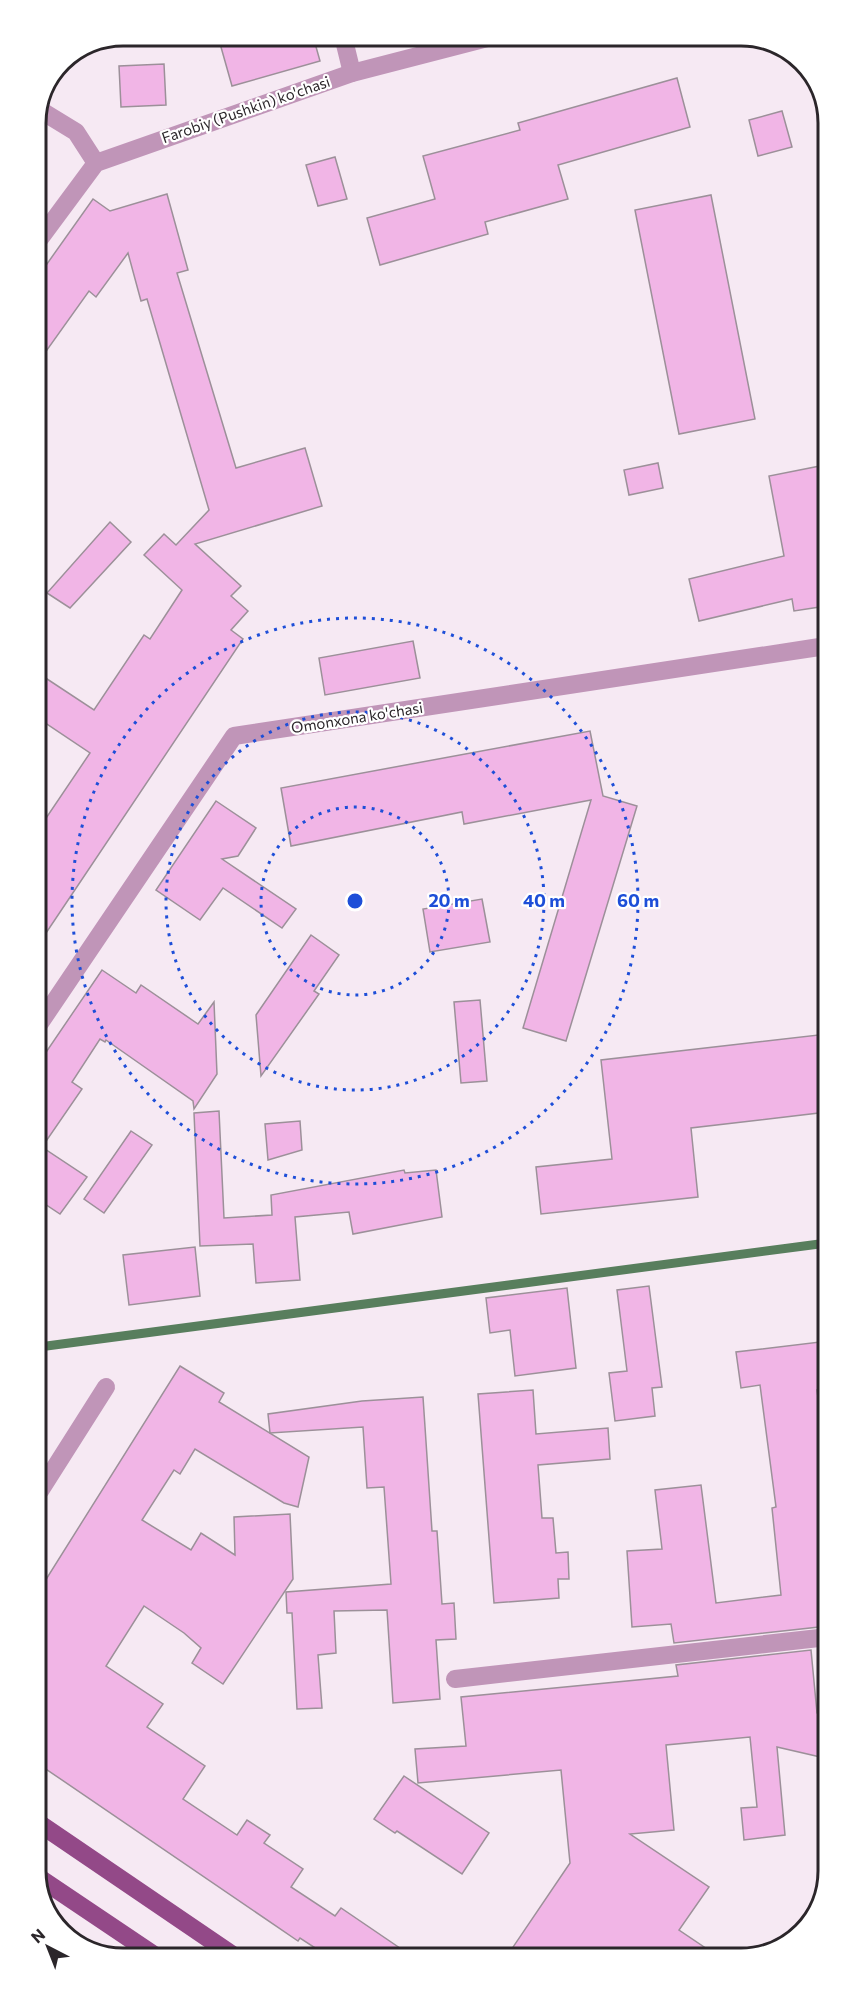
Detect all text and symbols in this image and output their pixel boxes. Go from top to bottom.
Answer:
street label: Farobiy (Pushkin) ko'chasi [159,72,332,146]
street label: Omonxona ko'chasi [290,698,424,736]
text: 20 m [428,889,470,911]
text: 40 m [523,889,565,911]
text: 60 m [617,889,659,911]
centre of rings [345,891,365,911]
north arrow [18,1917,78,1977]
text: N [27,1924,48,1947]

